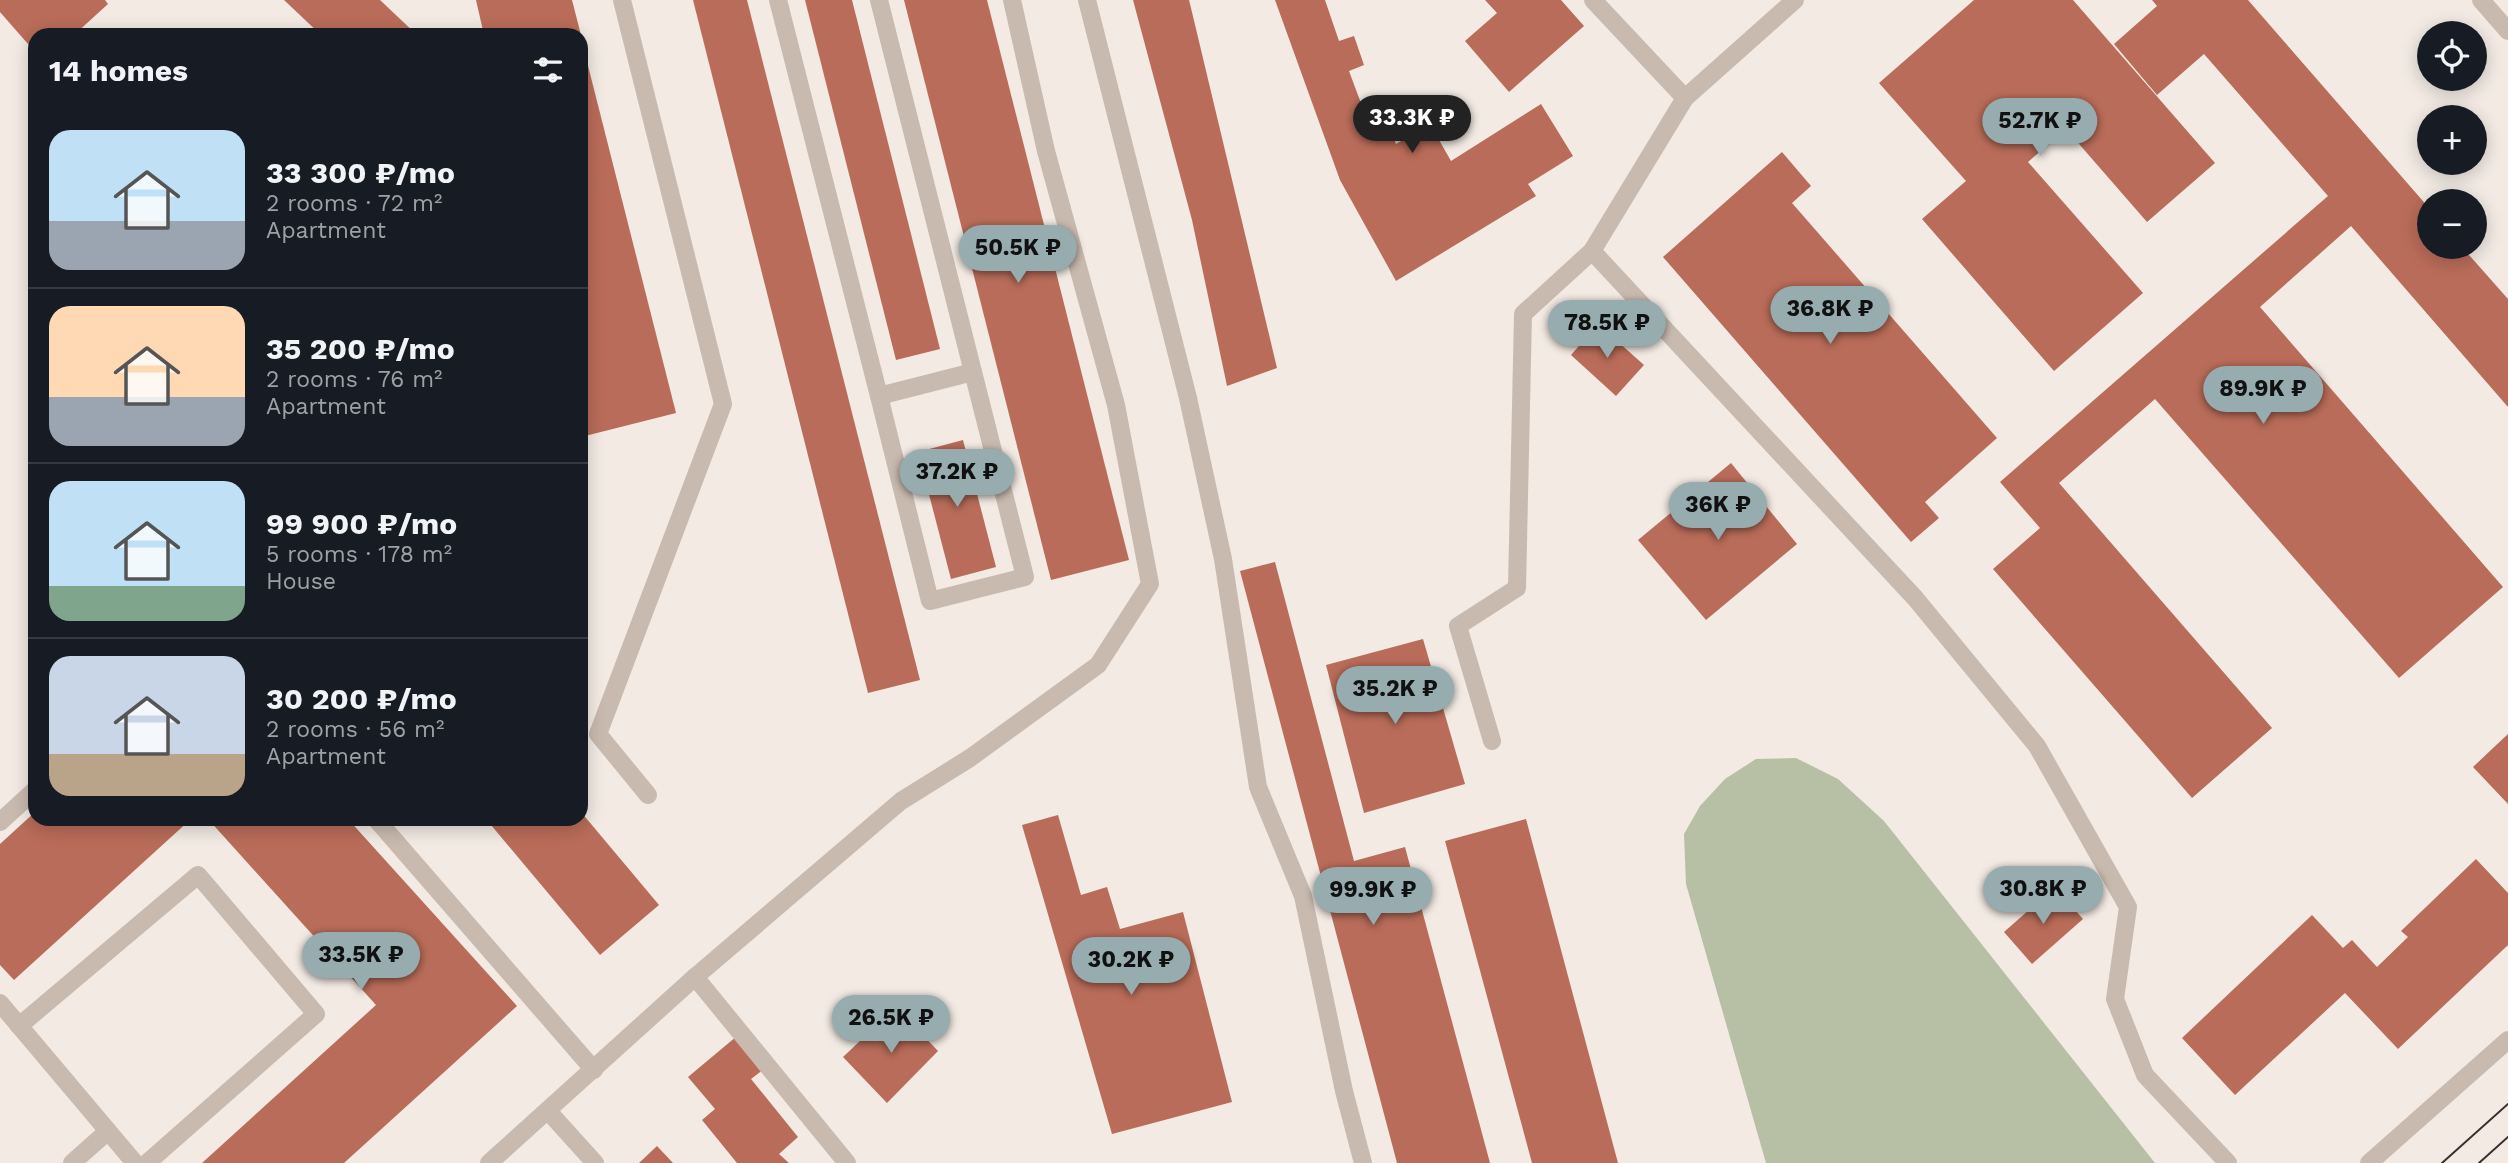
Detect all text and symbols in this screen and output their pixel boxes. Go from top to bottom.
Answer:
map controls [2417,21,2487,259]
button: locate [2417,21,2487,91]
icon: filters [529,51,567,89]
text: 14 homes [49,53,188,88]
pin: 33.3K ₽ [1347,96,1477,155]
pin: 52.7K ₽ [1975,99,2105,158]
text: 33.3K ₽ [1369,104,1455,131]
button: + [2417,105,2487,175]
text: 52.7K ₽ [1998,107,2082,134]
text: 33 300 ₽/mo [266,155,455,190]
icon: home [105,158,189,242]
button: − [2417,189,2487,259]
text: 2 rooms · 72 m² [266,190,442,217]
text: Apartment [266,217,386,244]
pin: 50.5K ₽ [953,226,1083,285]
text: 50.5K ₽ [975,234,1061,261]
pin: 36.8K ₽ [1765,286,1895,346]
text: 36.8K ₽ [1786,295,1874,322]
pin: 78.5K ₽ [1542,300,1672,360]
text: 78.5K ₽ [1564,309,1650,336]
text: 35 200 ₽/mo [266,331,455,366]
icon: home [105,334,189,418]
text: 2 rooms · 76 m² [266,366,442,393]
pin: 89.9K ₽ [2198,366,2328,426]
text: 89.9K ₽ [2219,375,2307,402]
text: Apartment [266,393,386,420]
pin: 37.2K ₽ [892,449,1022,509]
text: 37.2K ₽ [916,458,998,485]
pin: 36K ₽ [1669,482,1767,542]
text: 36K ₽ [1685,491,1751,518]
text: 99 900 ₽/mo [266,506,457,541]
icon: home [105,509,189,593]
text: 5 rooms · 178 m² [266,541,452,568]
text: House [266,568,336,595]
pin: 35.2K ₽ [1330,666,1460,726]
text: 35.2K ₽ [1352,675,1438,702]
text: 30 200 ₽/mo [266,681,457,716]
icon: home [105,684,189,768]
text: 2 rooms · 56 m² [266,716,444,743]
text: Apartment [266,743,386,770]
pin: 30.8K ₽ [1978,866,2108,926]
pin: 99.9K ₽ [1308,867,1438,927]
text: 30.8K ₽ [1999,875,2087,902]
text: 99.9K ₽ [1329,876,1417,903]
pin: 33.5K ₽ [296,932,426,992]
pin: 30.2K ₽ [1066,937,1196,997]
text: 33.5K ₽ [318,941,404,968]
text: 30.2K ₽ [1088,946,1174,973]
pin: 26.5K ₽ [826,996,956,1055]
text: 26.5K ₽ [848,1004,934,1031]

